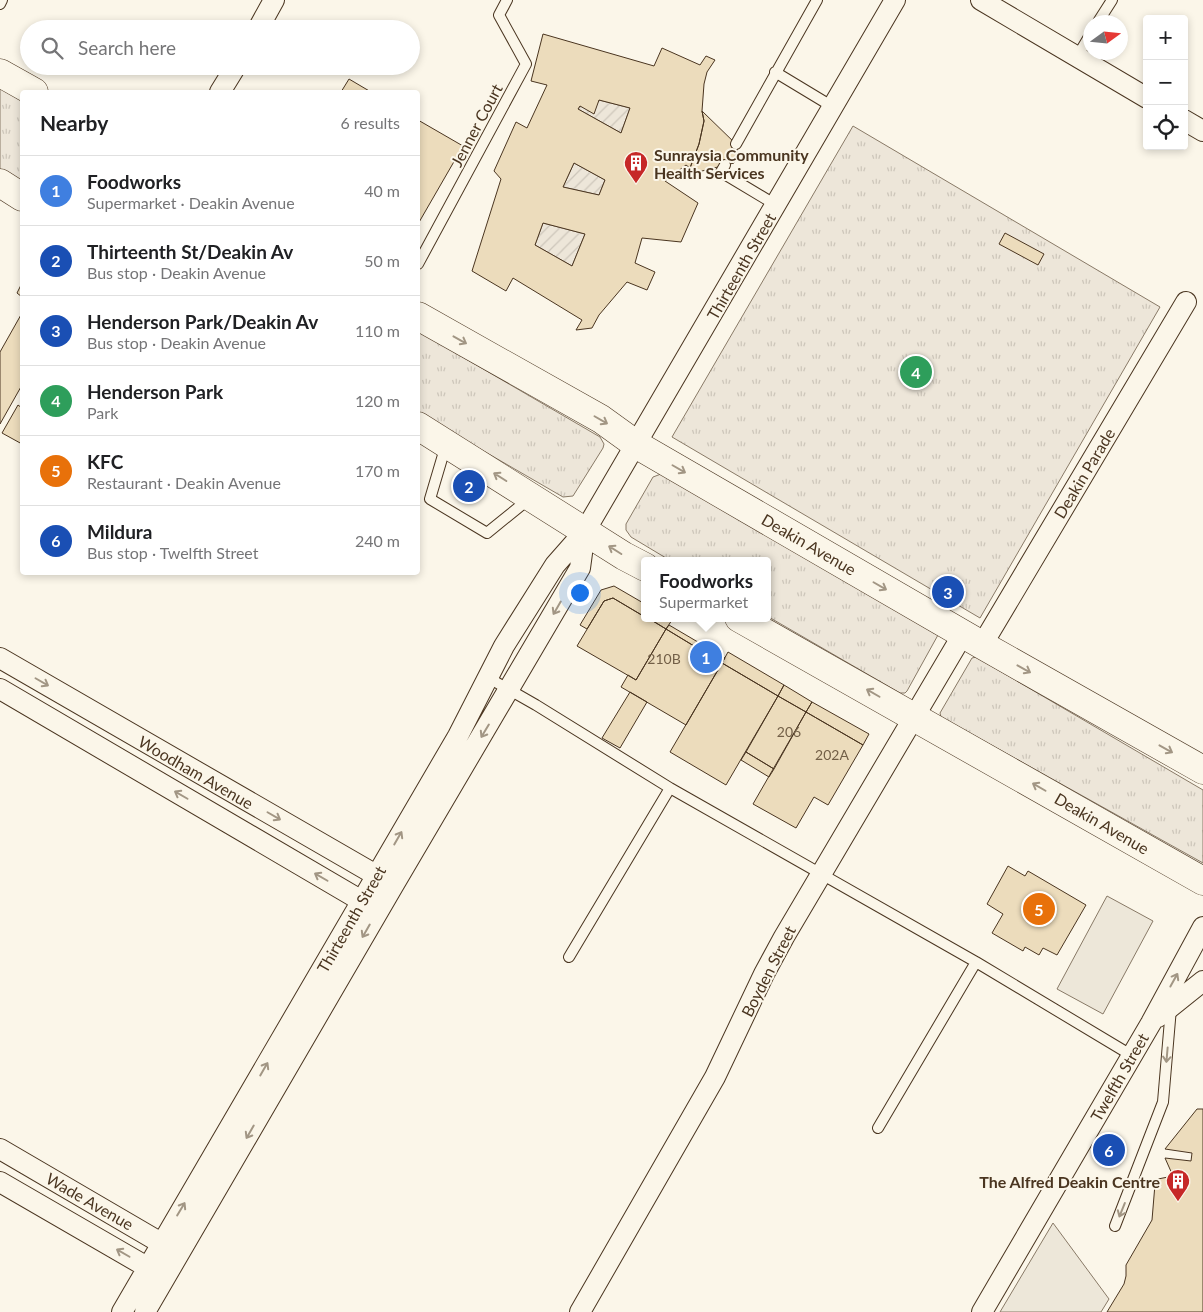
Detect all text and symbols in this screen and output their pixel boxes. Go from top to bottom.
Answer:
north arrow [1083,15,1128,60]
map controls [1143,15,1188,150]
button: + [1143,15,1188,60]
search box [20,20,420,75]
icon: search [38,34,66,62]
text: Search here [78,36,176,59]
button: − [1143,60,1188,105]
street label: Jenner Court [446,80,506,170]
button: locate [1143,105,1188,150]
text: Nearby [40,110,108,135]
text: 6 results [340,113,400,132]
place label: Sunraysia Community Health Services [654,145,809,182]
building icon: Sunraysia Community Health Services [623,150,649,184]
text: Foodworks [87,170,181,193]
text: 1 [51,181,61,200]
text: 40 m [364,181,400,200]
text: Supermarket · Deakin Avenue [87,193,295,212]
street label: Thirteenth Street [703,209,779,323]
text: Thirteenth St/Deakin Av [87,240,293,263]
text: 2 [51,251,61,270]
text: 50 m [364,251,400,270]
text: Bus stop · Deakin Avenue [87,263,266,282]
text: Henderson Park/Deakin Av [87,310,318,333]
text: 3 [51,321,61,340]
text: 110 m [355,321,400,340]
text: Bus stop · Deakin Avenue [87,333,266,352]
one-way arrow [452,335,467,345]
pin: 4 [900,353,932,391]
text: Henderson Park [87,380,223,403]
text: 4 [51,391,61,410]
text: 120 m [355,391,400,410]
text: Park [87,403,118,422]
one-way arrow [594,415,608,425]
street label: Deakin Parade [1050,424,1118,522]
text: KFC [87,450,123,473]
text: 5 [51,461,61,480]
text: 170 m [355,461,400,480]
one-way arrow [672,464,687,474]
pin: 2 [453,467,485,505]
one-way arrow [493,471,507,482]
text: Restaurant · Deakin Avenue [87,473,281,492]
street label: Deakin Avenue [758,509,860,579]
text: Mildura [87,520,152,543]
text: 6 [51,531,61,550]
text: 240 m [355,531,400,550]
text: Bus stop · Twelfth Street [87,543,259,562]
one-way arrow [608,544,622,554]
popup [641,557,771,622]
text: Foodworks [659,569,753,592]
pin: 3 [932,573,964,611]
your location [567,580,593,606]
one-way arrow [873,581,887,591]
text: Supermarket [659,592,748,611]
one-way arrow [551,601,561,615]
pin: 1 [690,638,722,676]
house number: 210B [647,650,681,667]
one-way arrow [1017,665,1031,675]
one-way arrow [35,677,50,687]
one-way arrow [866,687,880,697]
house number: 206 [777,723,801,740]
one-way arrow [479,724,489,738]
street label: Woodham Avenue [135,731,257,813]
one-way arrow [1158,745,1173,754]
house number: 202A [815,746,849,763]
one-way arrow [1032,782,1047,792]
street label: Deakin Avenue [1051,788,1153,858]
one-way arrow [173,790,188,800]
one-way arrow [266,812,280,822]
one-way arrow [394,831,404,845]
street label: Thirteenth Street [313,862,389,976]
one-way arrow [315,871,329,881]
pin: 5 [1023,890,1055,928]
street label: Boyden Street [737,922,799,1020]
one-way arrow [361,924,371,938]
one-way arrow [1170,973,1180,988]
street label: Twelfth Street [1086,1029,1152,1125]
one-way arrow [1163,1047,1172,1063]
one-way arrow [259,1062,269,1077]
one-way arrow [244,1125,254,1139]
pin: 6 [1093,1131,1125,1169]
street label: Wade Avenue [43,1168,137,1234]
building icon: The Alfred Deakin Centre [1165,1168,1191,1202]
place label: The Alfred Deakin Centre [979,1172,1160,1191]
one-way arrow [177,1202,187,1217]
one-way arrow [1116,1202,1126,1217]
one-way arrow [117,1247,131,1257]

